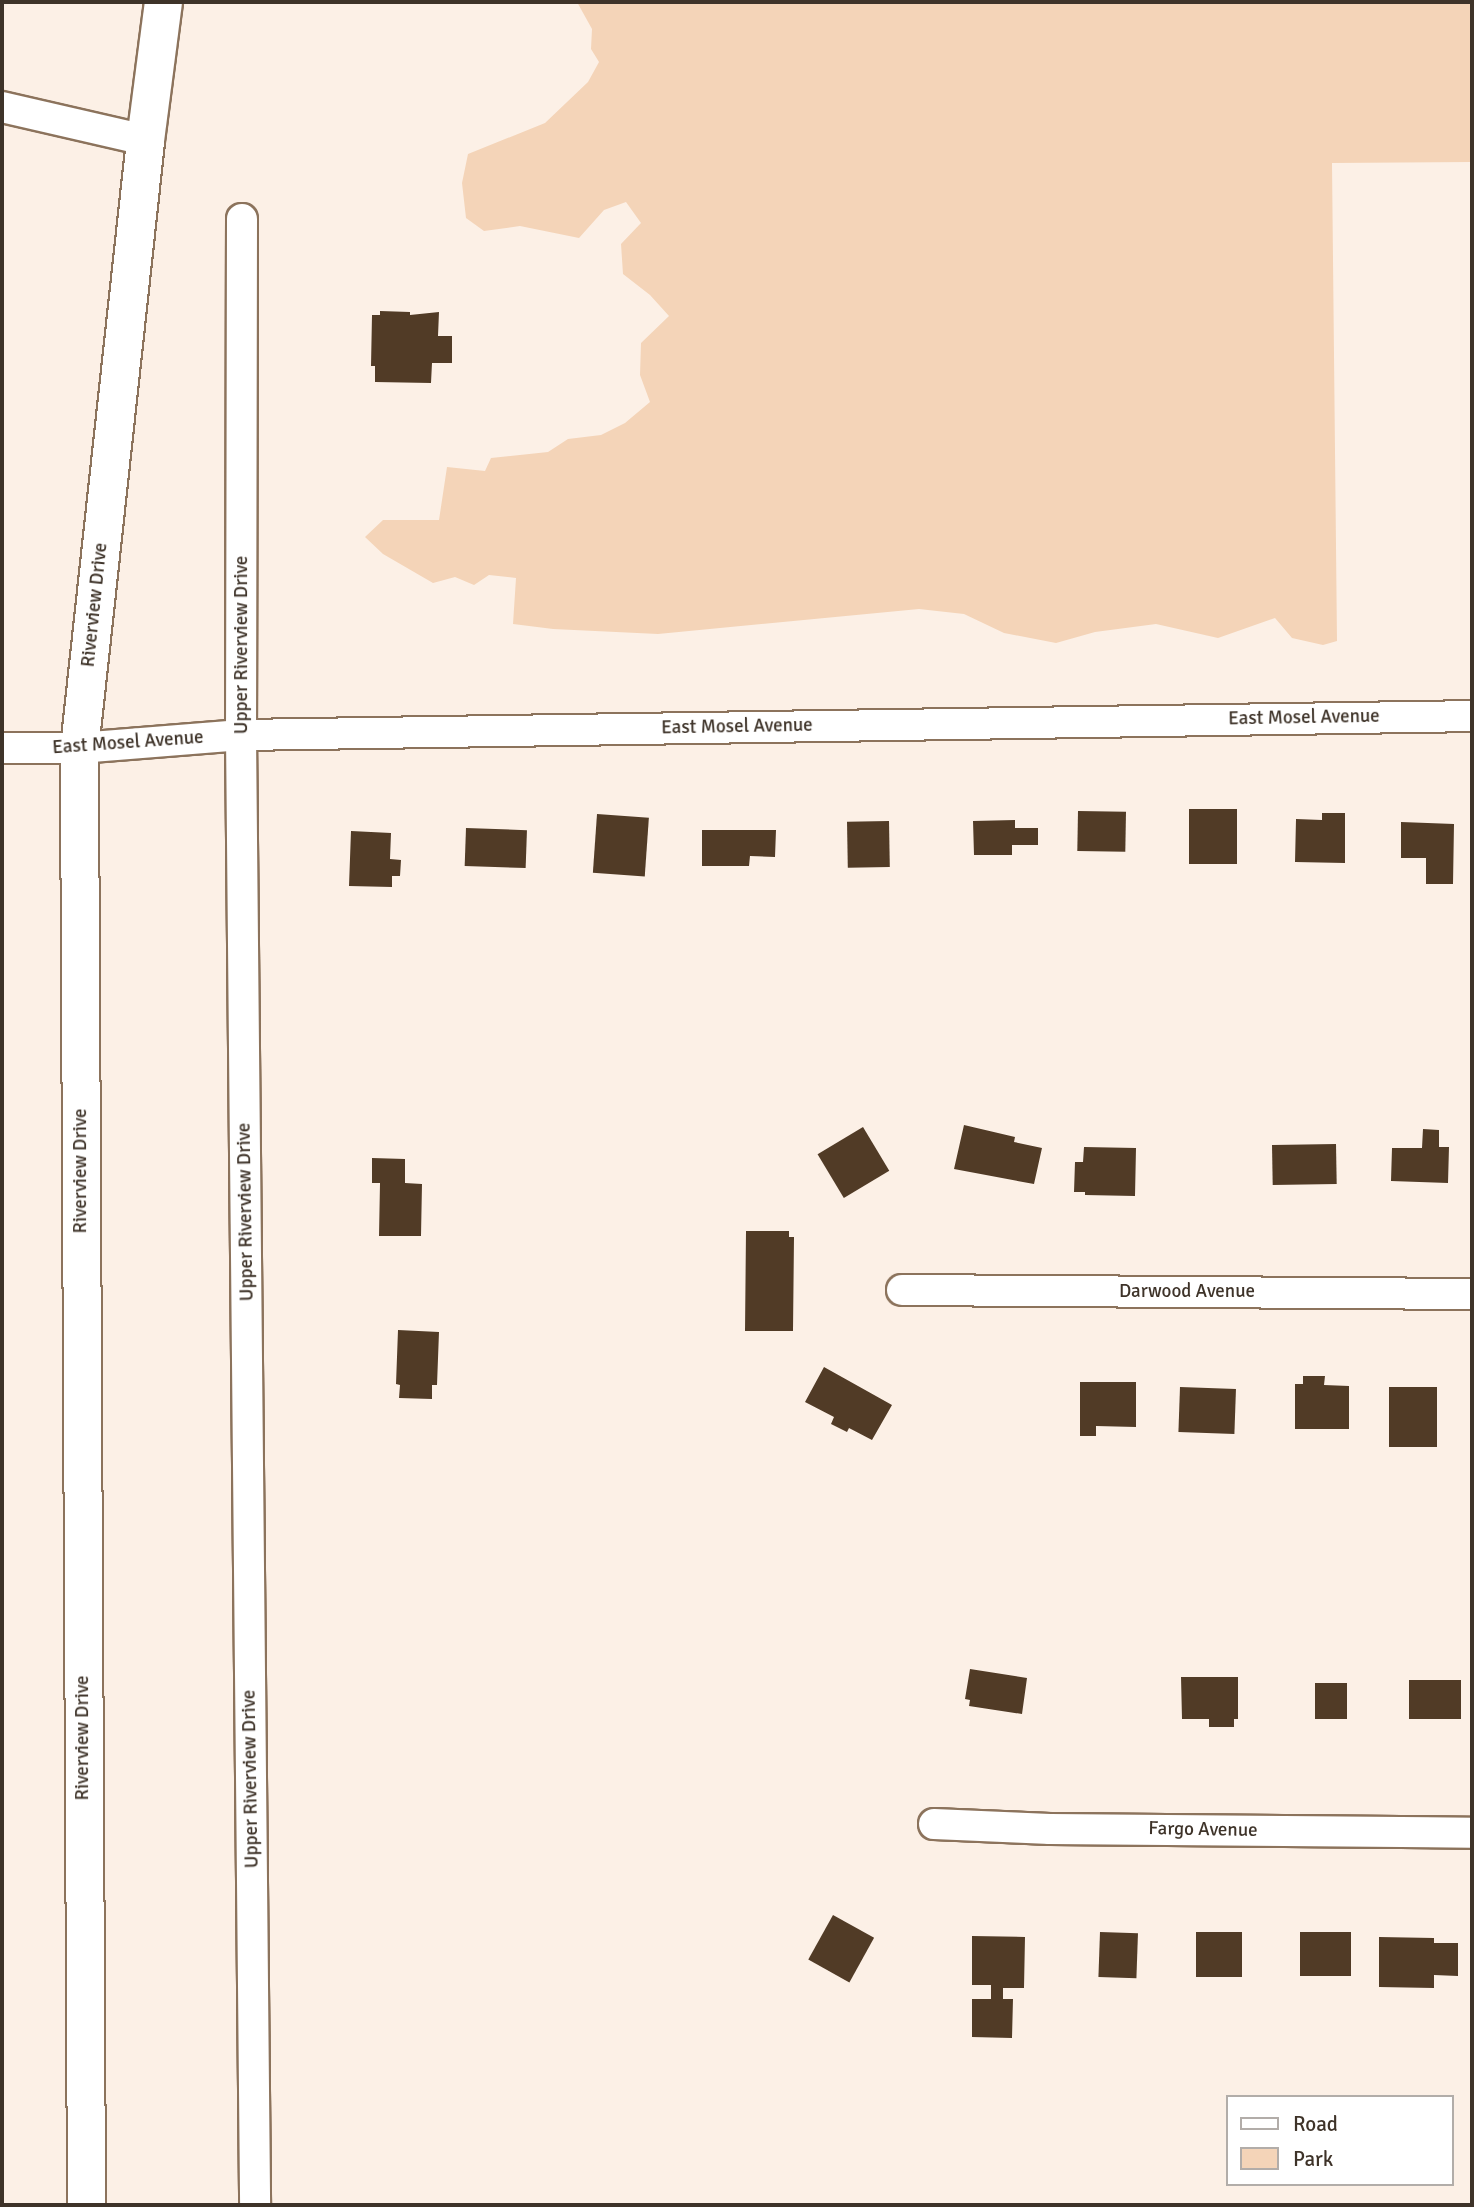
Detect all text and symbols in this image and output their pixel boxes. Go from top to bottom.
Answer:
street label: Riverview Drive [77,542,113,668]
street label: Upper Riverview Drive [231,556,253,734]
street label: East Mosel Avenue [1228,705,1380,731]
street label: East Mosel Avenue [661,714,813,740]
street label: East Mosel Avenue [52,726,204,760]
street label: Riverview Drive [70,1108,92,1234]
street label: Upper Riverview Drive [233,1123,259,1301]
street label: Darwood Avenue [1119,1281,1255,1303]
street label: Riverview Drive [72,1675,94,1801]
street label: Upper Riverview Drive [238,1690,264,1868]
street label: Fargo Avenue [1148,1818,1258,1842]
legend [1226,2095,1453,2186]
text: Road [1293,2111,1338,2137]
text: Park [1293,2146,1333,2172]

